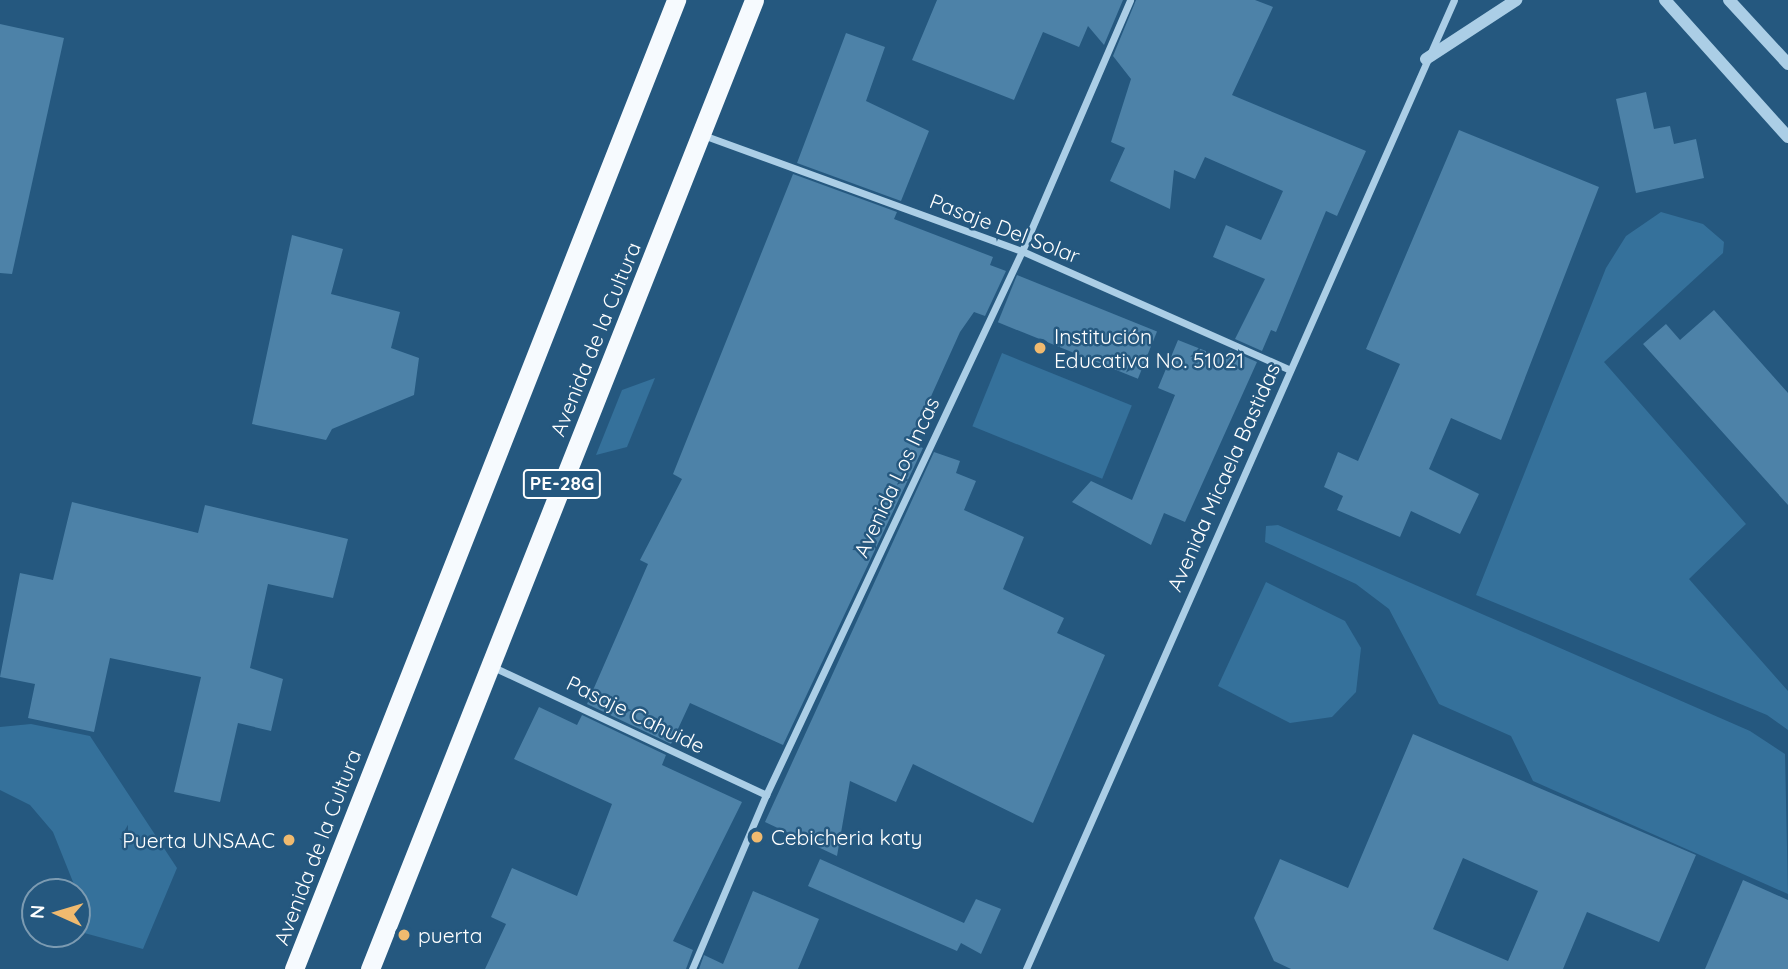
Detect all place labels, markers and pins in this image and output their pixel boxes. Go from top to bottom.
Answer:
place label: Institución Educativa No. 51021 [1054,323,1244,373]
marker: Institución Educativa No. 51021 [1032,340,1048,356]
place label: Cebicheria katy [771,824,922,850]
place label: Puerta UNSAAC [122,827,275,853]
marker: Cebicheria katy [749,829,765,845]
marker: Puerta UNSAAC [281,832,297,848]
place label: puerta [418,922,482,948]
marker: puerta [396,927,412,943]

